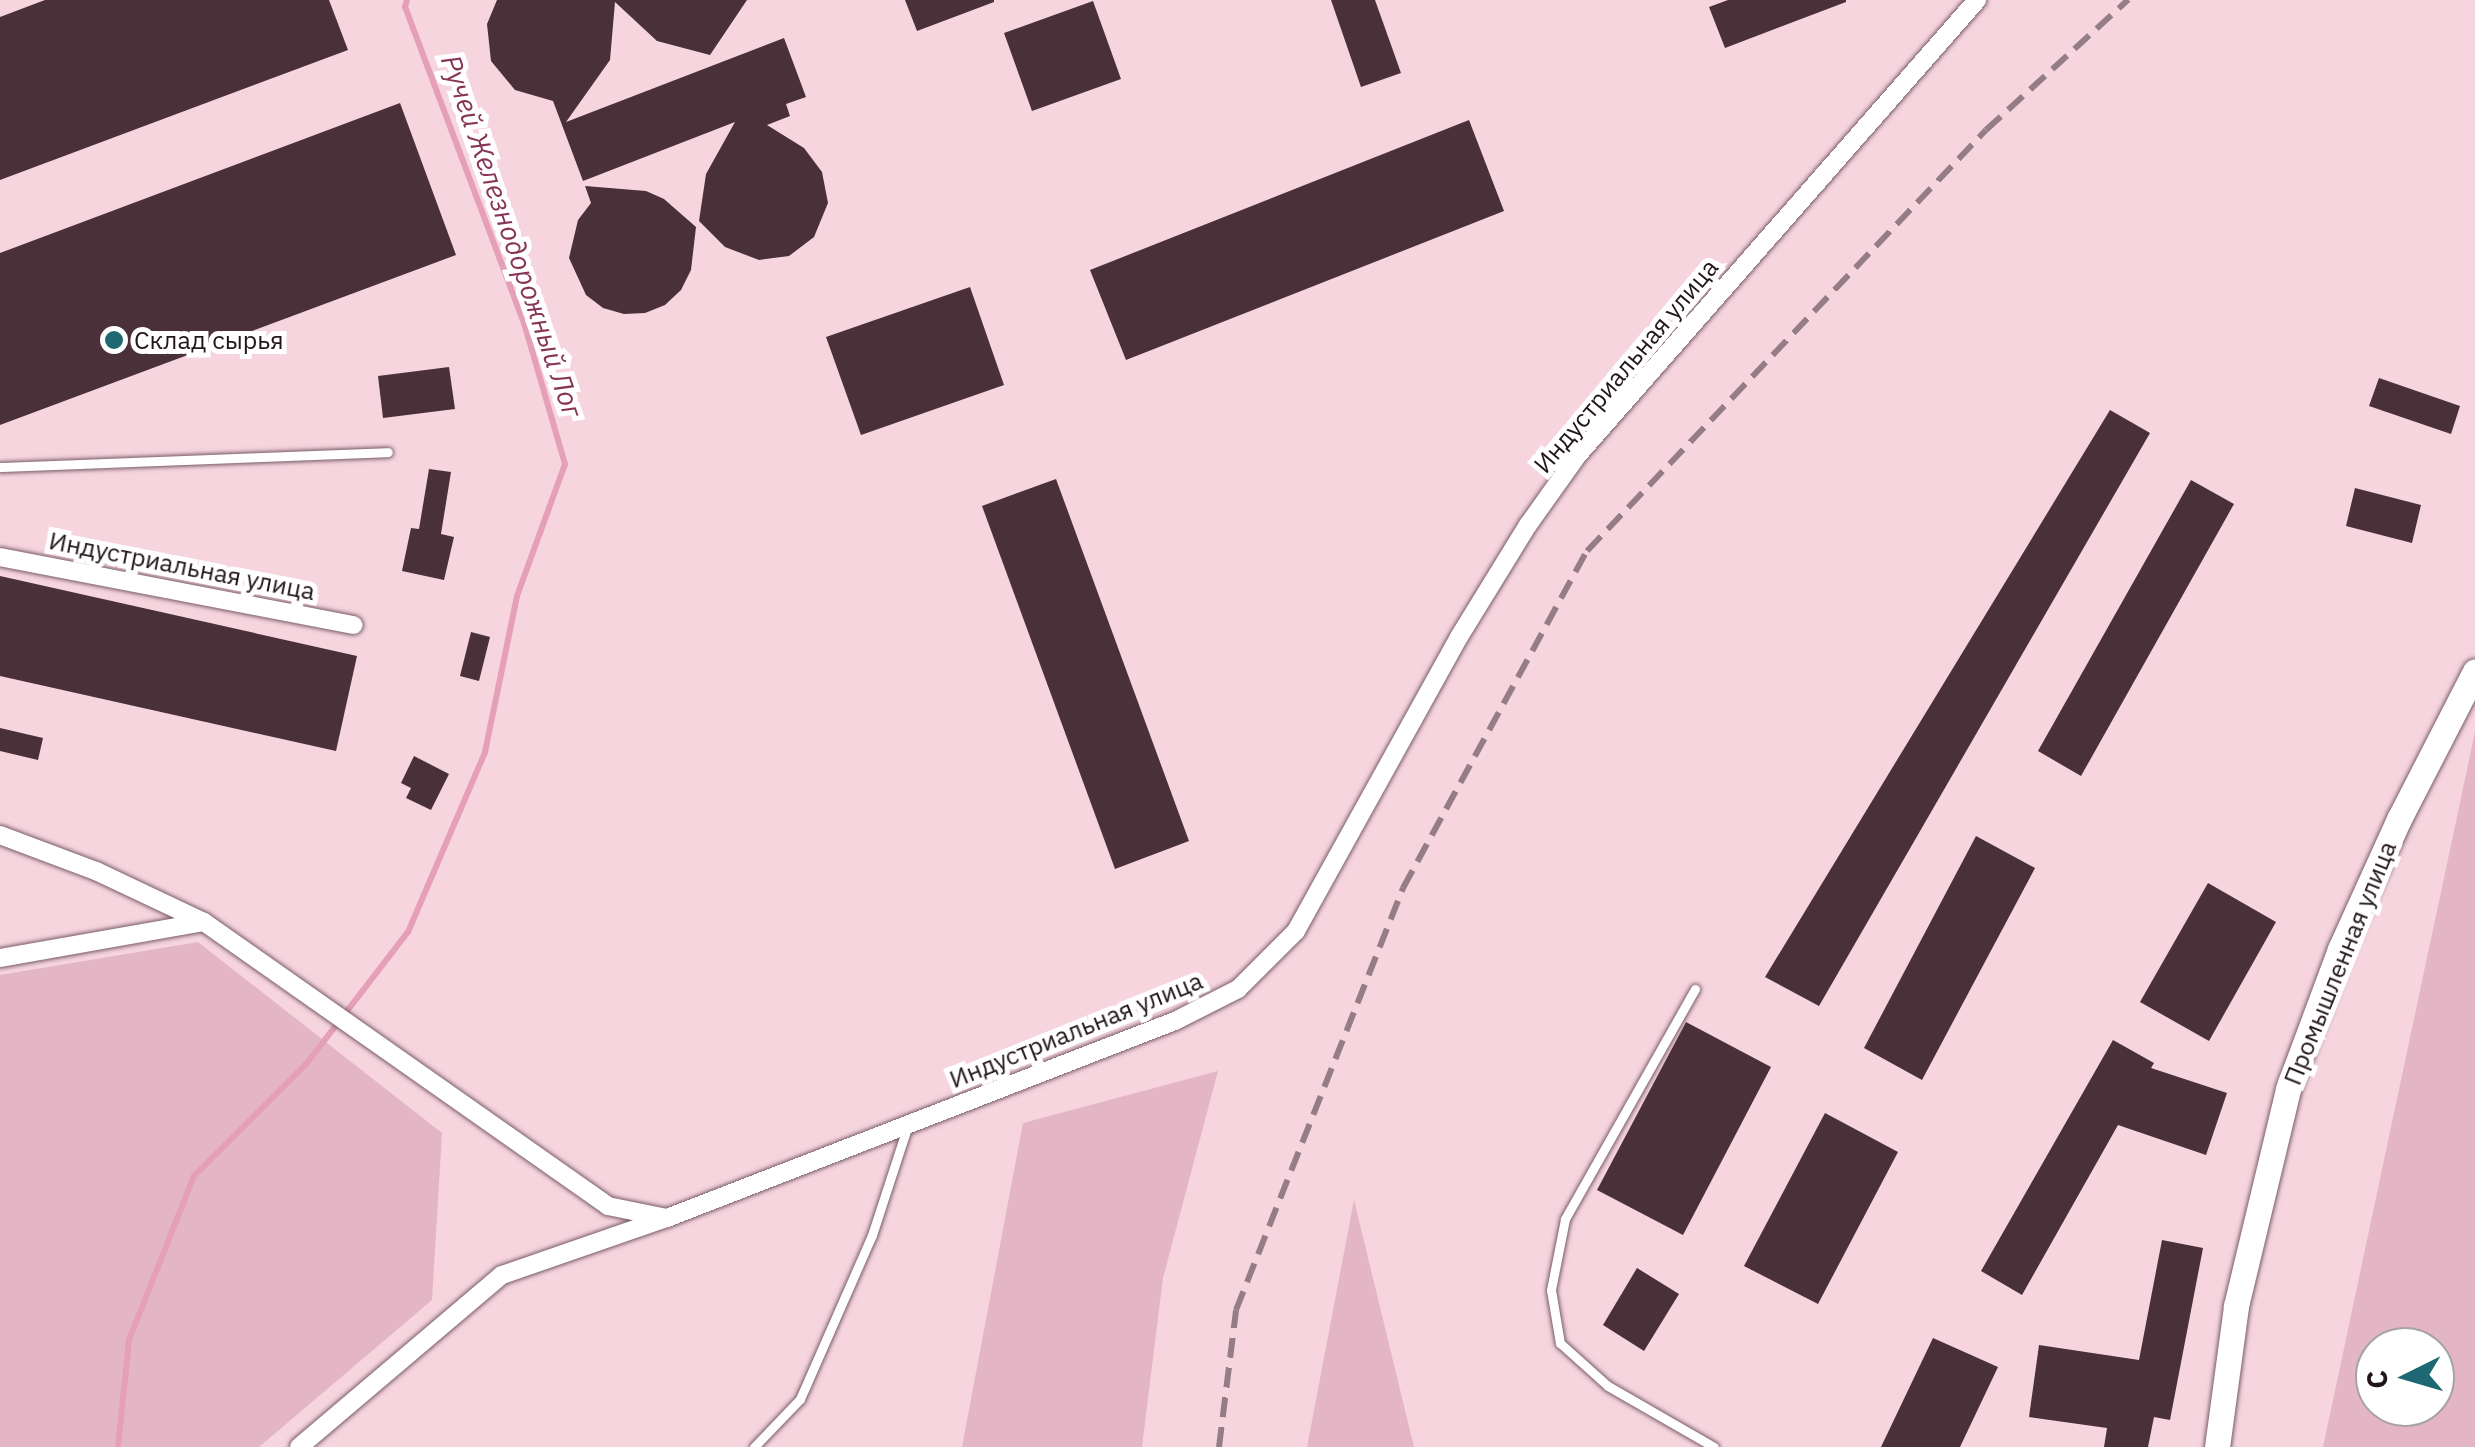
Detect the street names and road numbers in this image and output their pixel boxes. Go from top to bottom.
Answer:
street label: Индустриальная улица [1528,253,1724,479]
street label: Индустриальная улица [46,525,318,607]
street label: Промышленная улица [2277,837,2403,1089]
street label: Индустриальная улица [945,965,1207,1095]

